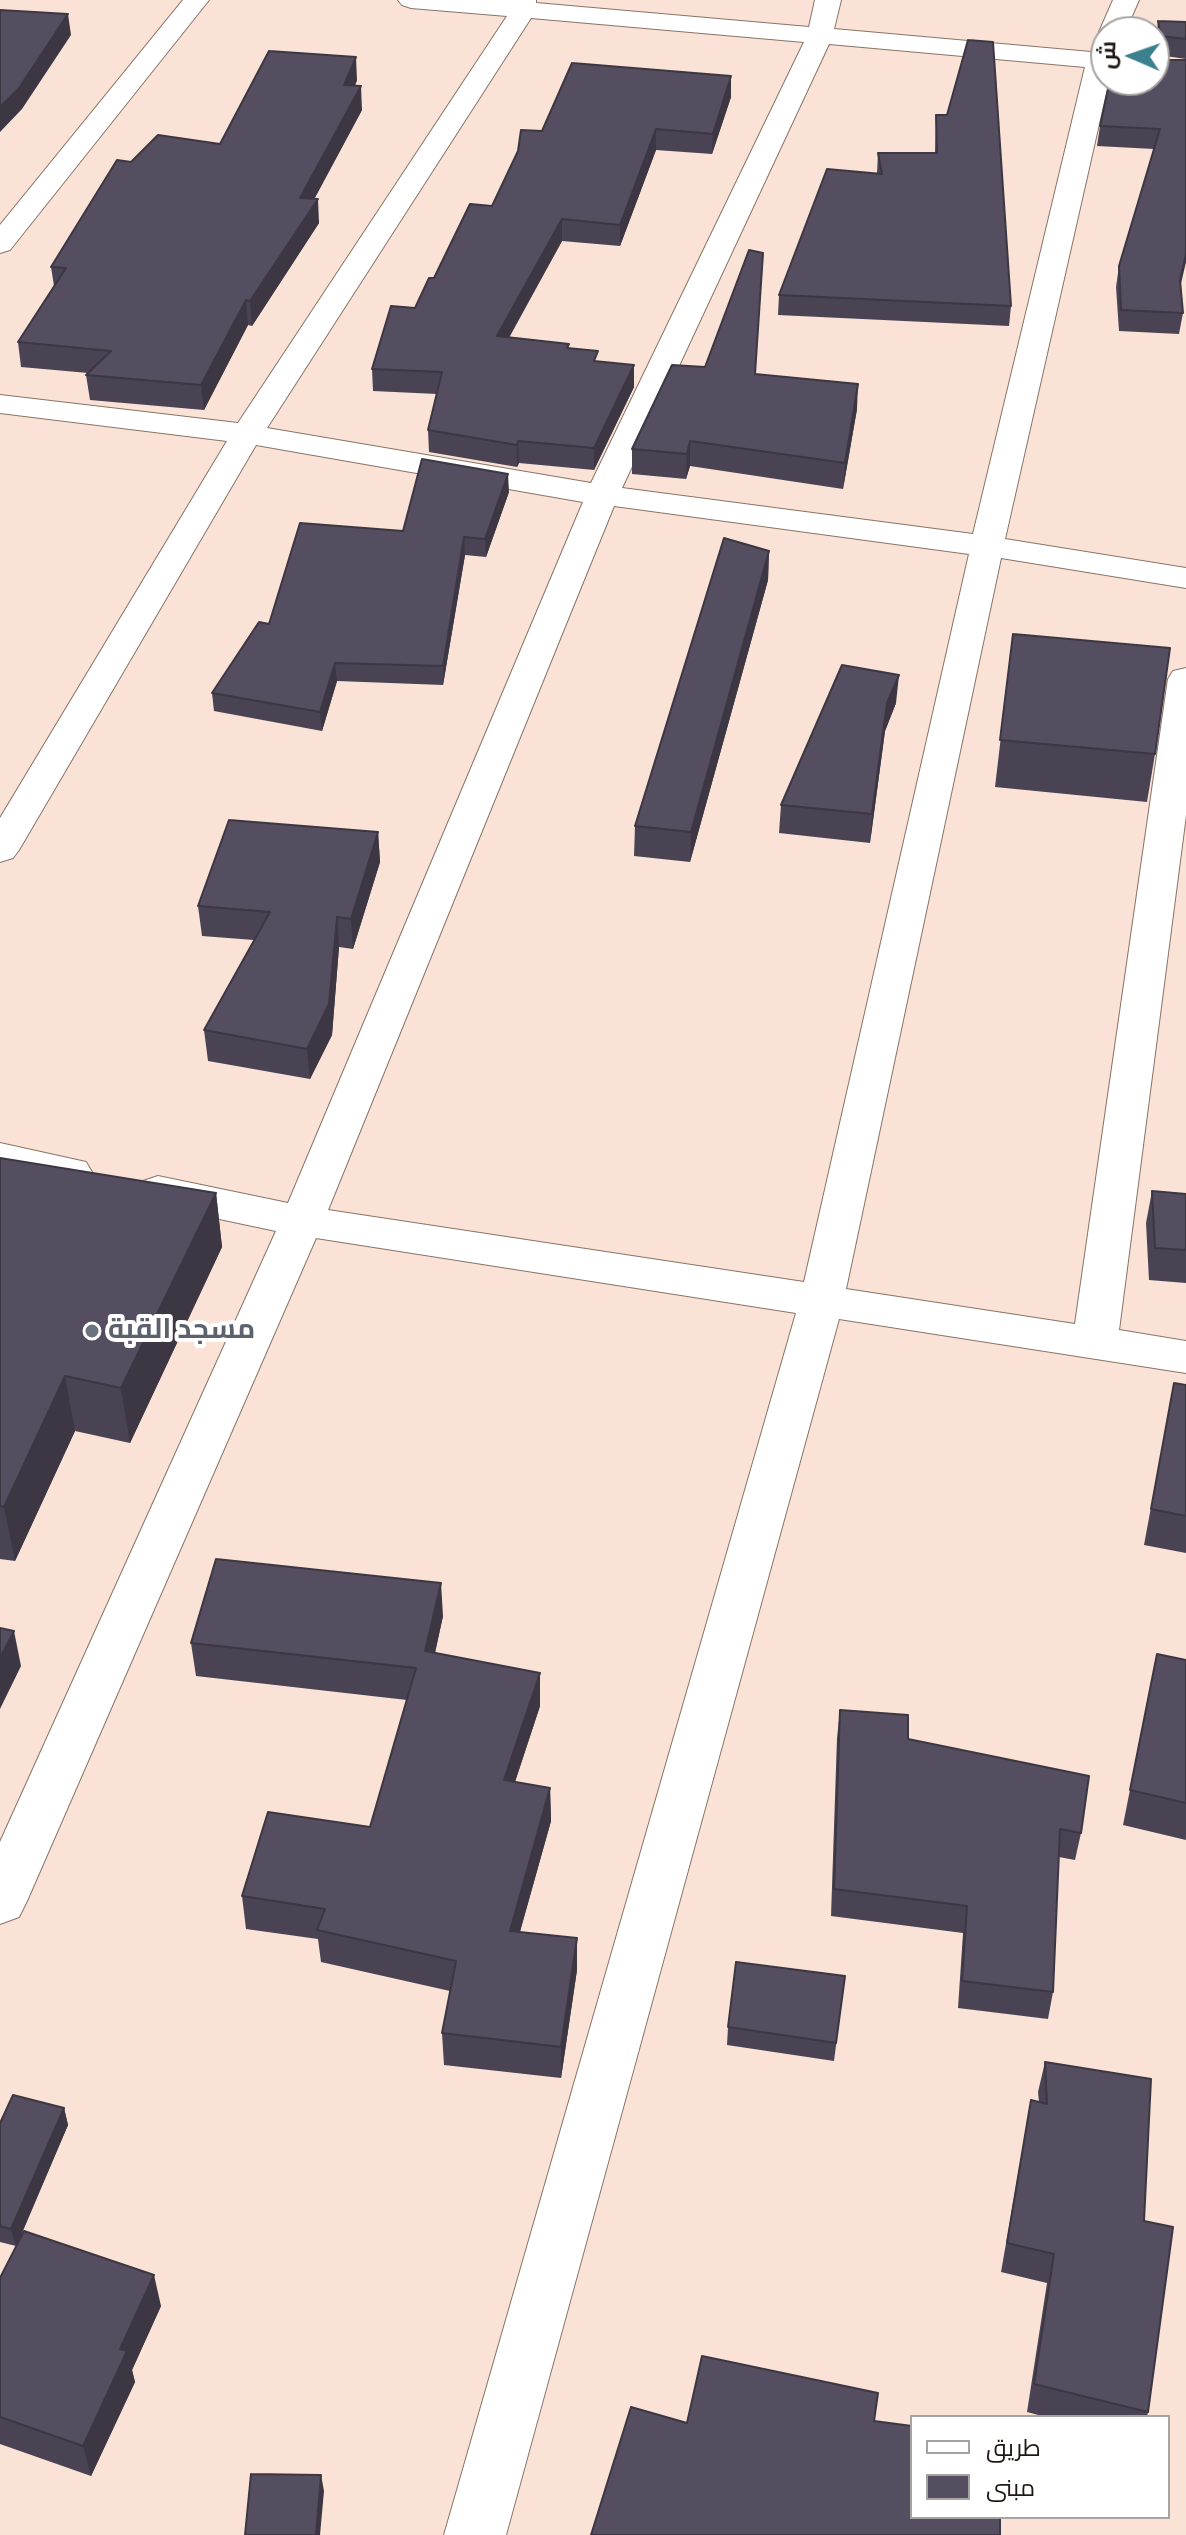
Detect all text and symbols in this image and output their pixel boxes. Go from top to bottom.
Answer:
north arrow [1090,16,1170,96]
text: ش [1094,41,1121,70]
place label: مسجد القبة [108,1314,255,1348]
marker: مسجد القبة [83,1322,101,1340]
legend [910,2415,1170,2519]
text: طريق [986,2433,1041,2463]
text: مبنى [986,2473,1035,2503]

